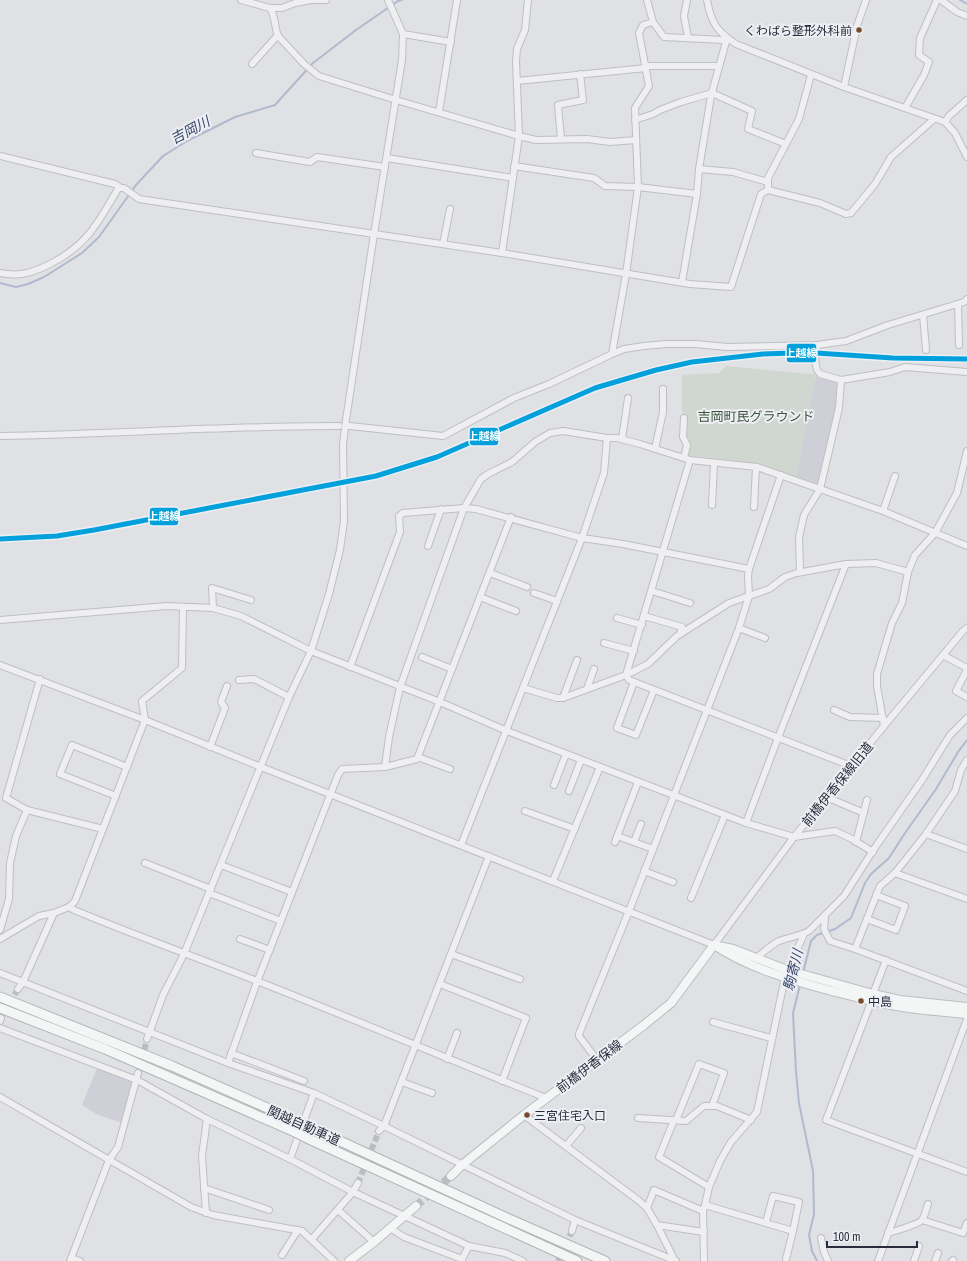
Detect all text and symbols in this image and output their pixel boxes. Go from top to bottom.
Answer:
place label: くわばら整形外科前 [744,23,852,39]
marker: くわばら整形外科前 [854,25,864,35]
water label: 吉岡川 [167,111,215,148]
line badge: 上越線 [786,343,817,363]
text: 上越線 [785,346,818,360]
park label: 吉岡町民グラウンド [697,408,815,425]
line badge: 上越線 [469,427,499,446]
text: 上越線 [468,429,501,443]
line badge: 上越線 [149,507,179,526]
text: 上越線 [148,509,181,523]
street label: 前橋伊香保線旧道 [798,739,877,830]
water label: 駒寄川 [779,946,807,993]
place label: 中島 [868,994,892,1010]
marker: 中島 [856,996,866,1006]
street label: 前橋伊香保線 [553,1036,626,1097]
street label: 関越自動車道 [265,1102,343,1149]
place label: 三宮住宅入口 [534,1108,606,1124]
marker: 三宮住宅入口 [522,1110,532,1120]
scale bar [827,1223,917,1249]
text: 100 m [833,1229,860,1245]

